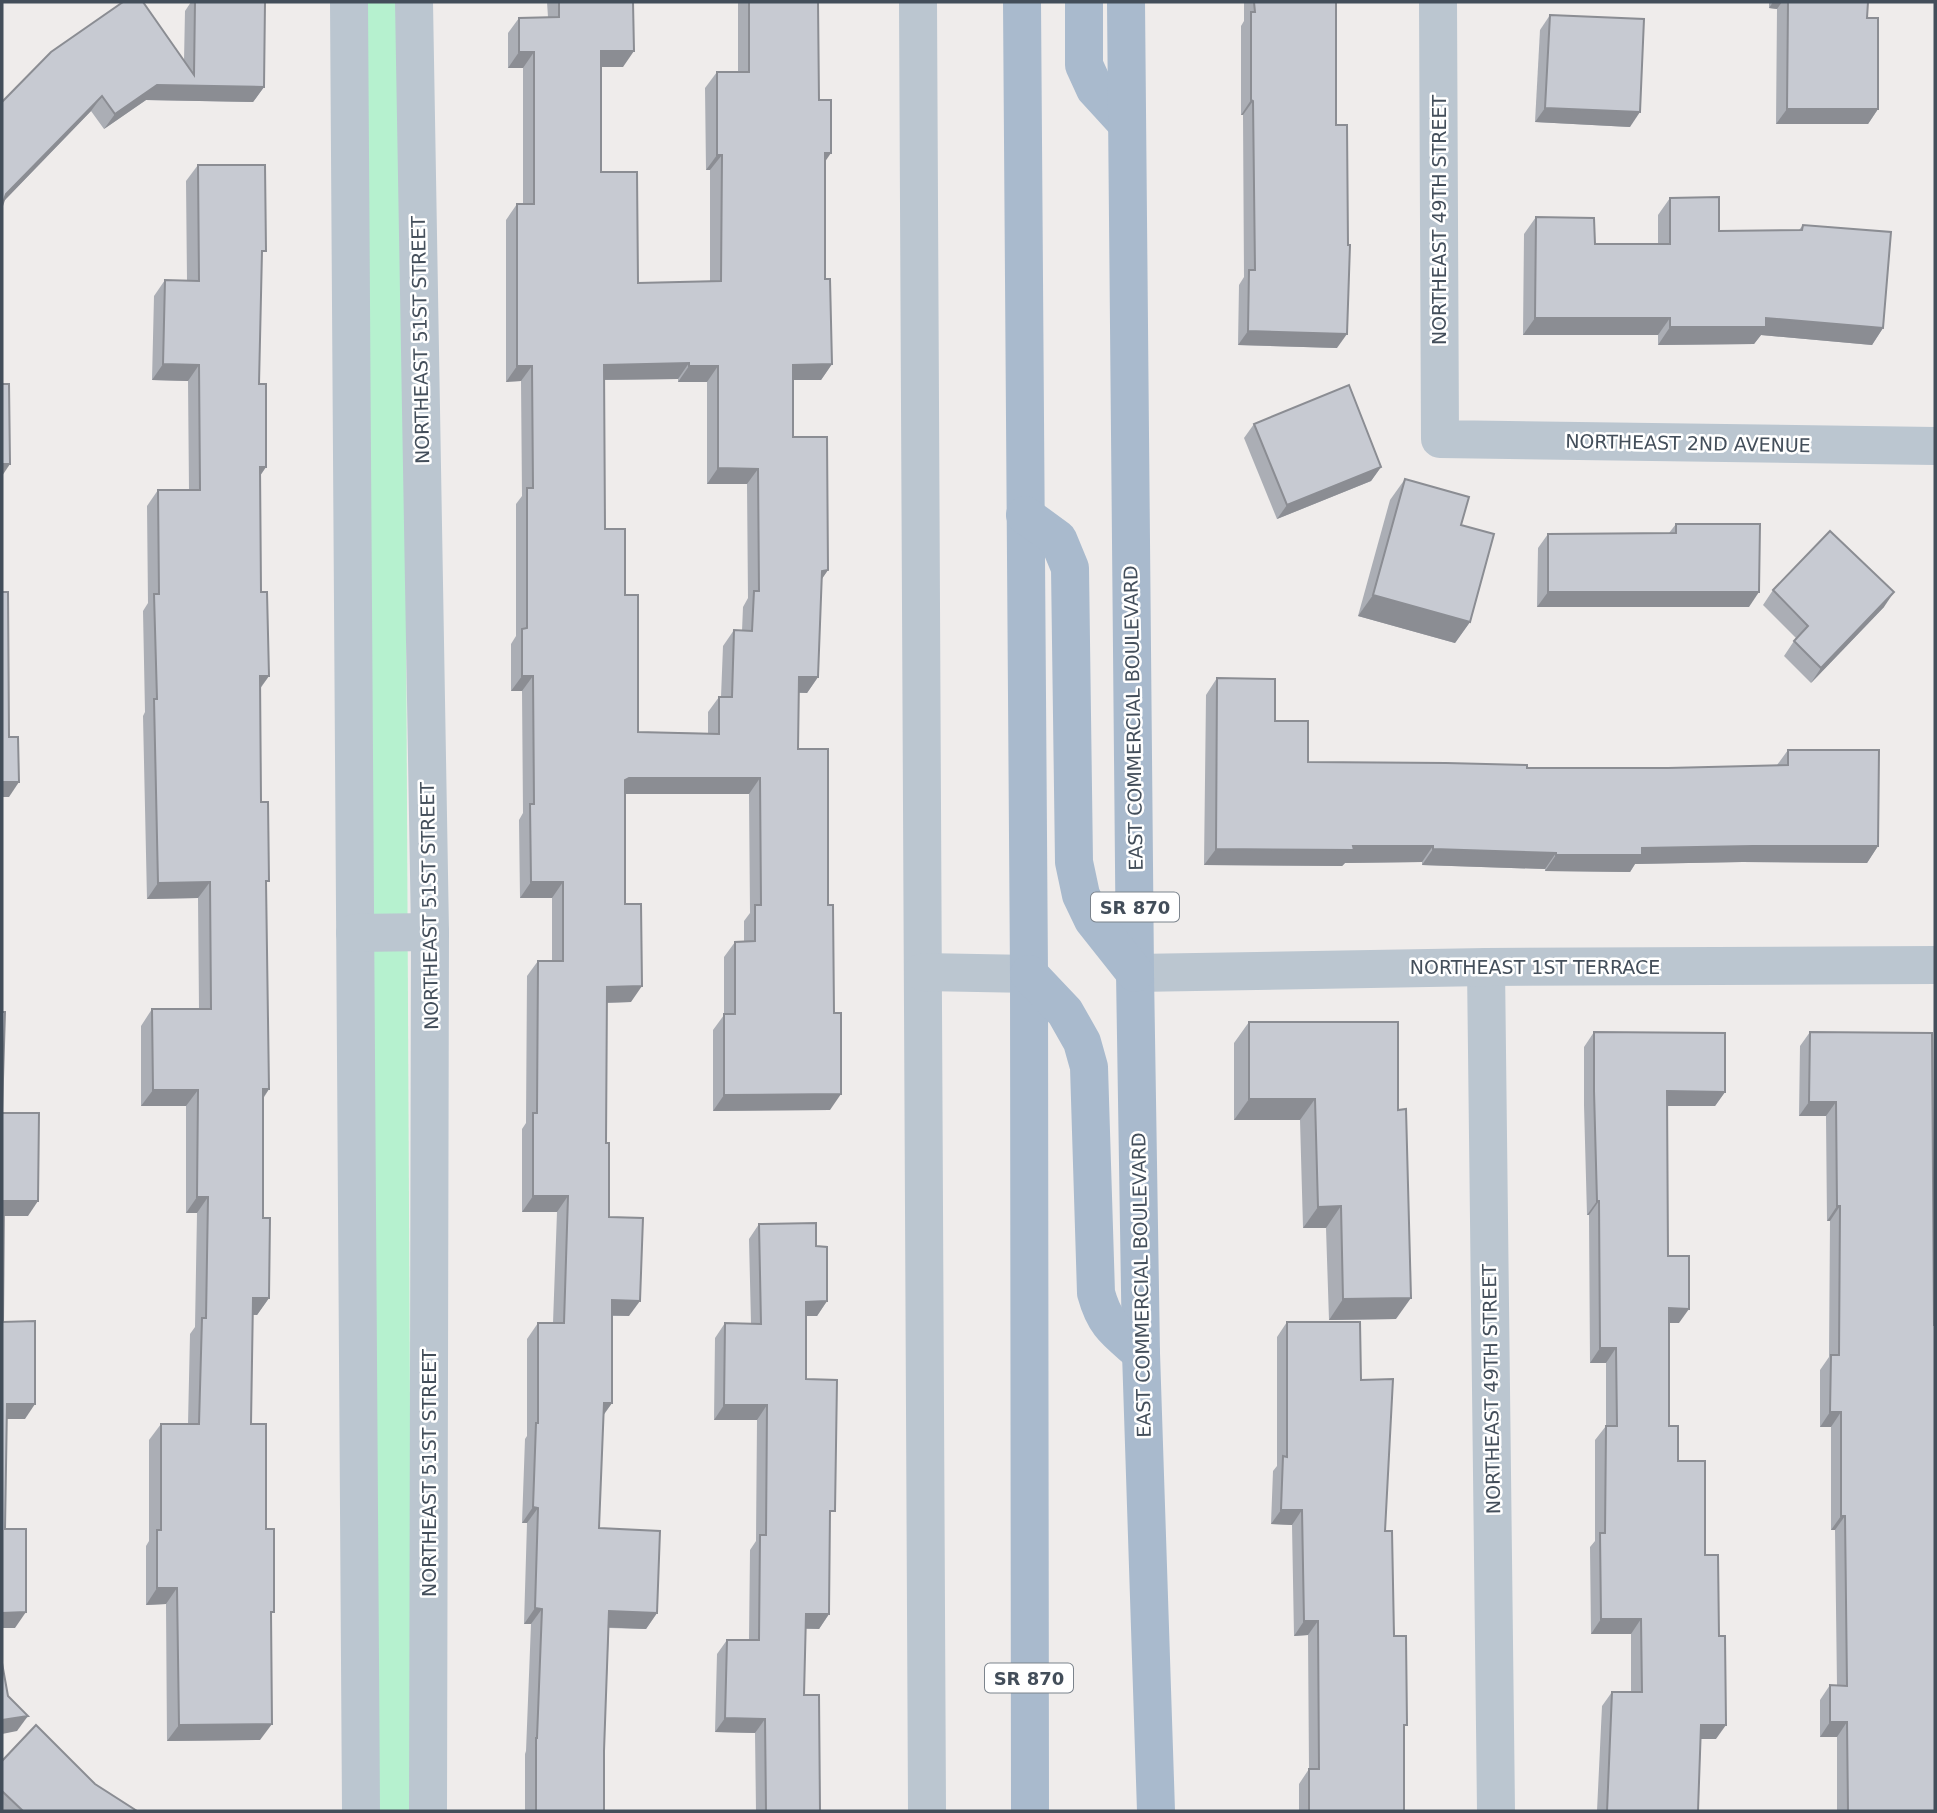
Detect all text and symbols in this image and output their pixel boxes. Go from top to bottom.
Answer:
street label: NORTHEAST 49TH STREET [1428,95,1450,345]
street label: NORTHEAST 51ST STREET [407,215,433,464]
street label: NORTHEAST 2ND AVENUE [1565,430,1811,456]
street label: EAST COMMERCIAL BOULEVARD [1119,565,1147,871]
street label: NORTHEAST 51ST STREET [416,781,442,1030]
road number: SR 870 [1091,893,1179,922]
street label: NORTHEAST 1ST TERRACE [1410,956,1660,978]
street label: EAST COMMERCIAL BOULEVARD [1127,1132,1155,1438]
street label: NORTHEAST 49TH STREET [1478,1263,1504,1514]
street label: NORTHEAST 51ST STREET [418,1349,440,1597]
road number: SR 870 [985,1664,1073,1693]

